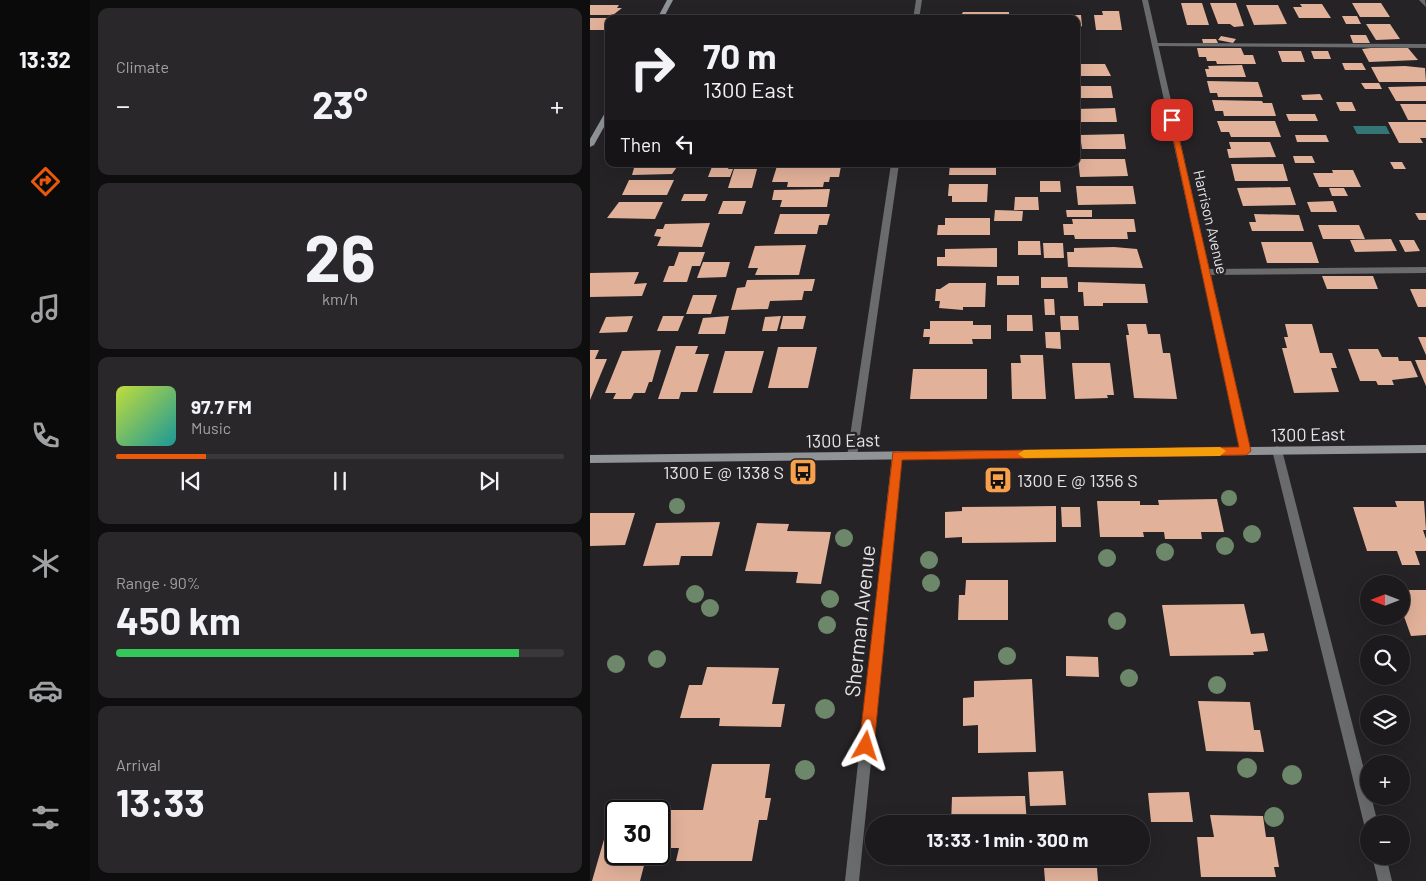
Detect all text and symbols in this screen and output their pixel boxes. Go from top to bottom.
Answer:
text: 70 m [703,34,777,76]
icon: right [620,35,685,100]
text: 13:32 [19,46,71,72]
text: Climate [116,57,169,76]
text: 1300 East [703,76,794,102]
text: 23° [312,81,368,127]
text: − [116,88,130,122]
text: + [550,88,564,122]
pin [1151,99,1193,141]
icon: arrive [1158,106,1186,134]
icon: left [671,130,699,158]
text: Then [620,133,661,156]
icon: directions [28,164,63,199]
street label: Harrison Avenue [1190,168,1232,276]
text: 26 [304,217,376,295]
text: km/h [322,289,358,308]
icon: music [28,291,63,326]
text: 97.7 FM [191,395,252,418]
icon: phone [28,418,63,453]
text: Music [191,418,231,437]
street label: 1300 East [1270,422,1346,446]
street label: 1300 East [805,428,881,452]
bus stop icon: 1300 E @ 1338 S [788,457,818,487]
place label: 1300 E @ 1338 S [663,461,784,483]
bus stop icon: 1300 E @ 1356 S [983,465,1013,495]
icon: previous [177,467,205,495]
icon: pause [326,467,354,495]
icon: next [475,467,503,495]
place label: 1300 E @ 1356 S [1017,469,1138,491]
street label: Sherman Avenue [839,544,879,698]
icon: climate [28,546,63,581]
text: Range · 90% [116,573,200,592]
north arrow [1360,575,1410,625]
map controls [1360,575,1410,865]
text: 450 km [116,597,241,643]
button: search [1360,635,1410,685]
icon: car [28,673,63,708]
button: layers [1360,695,1410,745]
position arrow [839,719,891,771]
text: Arrival [116,755,161,774]
button: + [1360,755,1410,805]
text: 13:33 [116,779,205,825]
icon: filters [28,800,63,835]
speed limit sign: 30 [605,800,670,865]
button: − [1360,815,1410,865]
text: 13:33 · 1 min · 300 m [927,828,1088,851]

